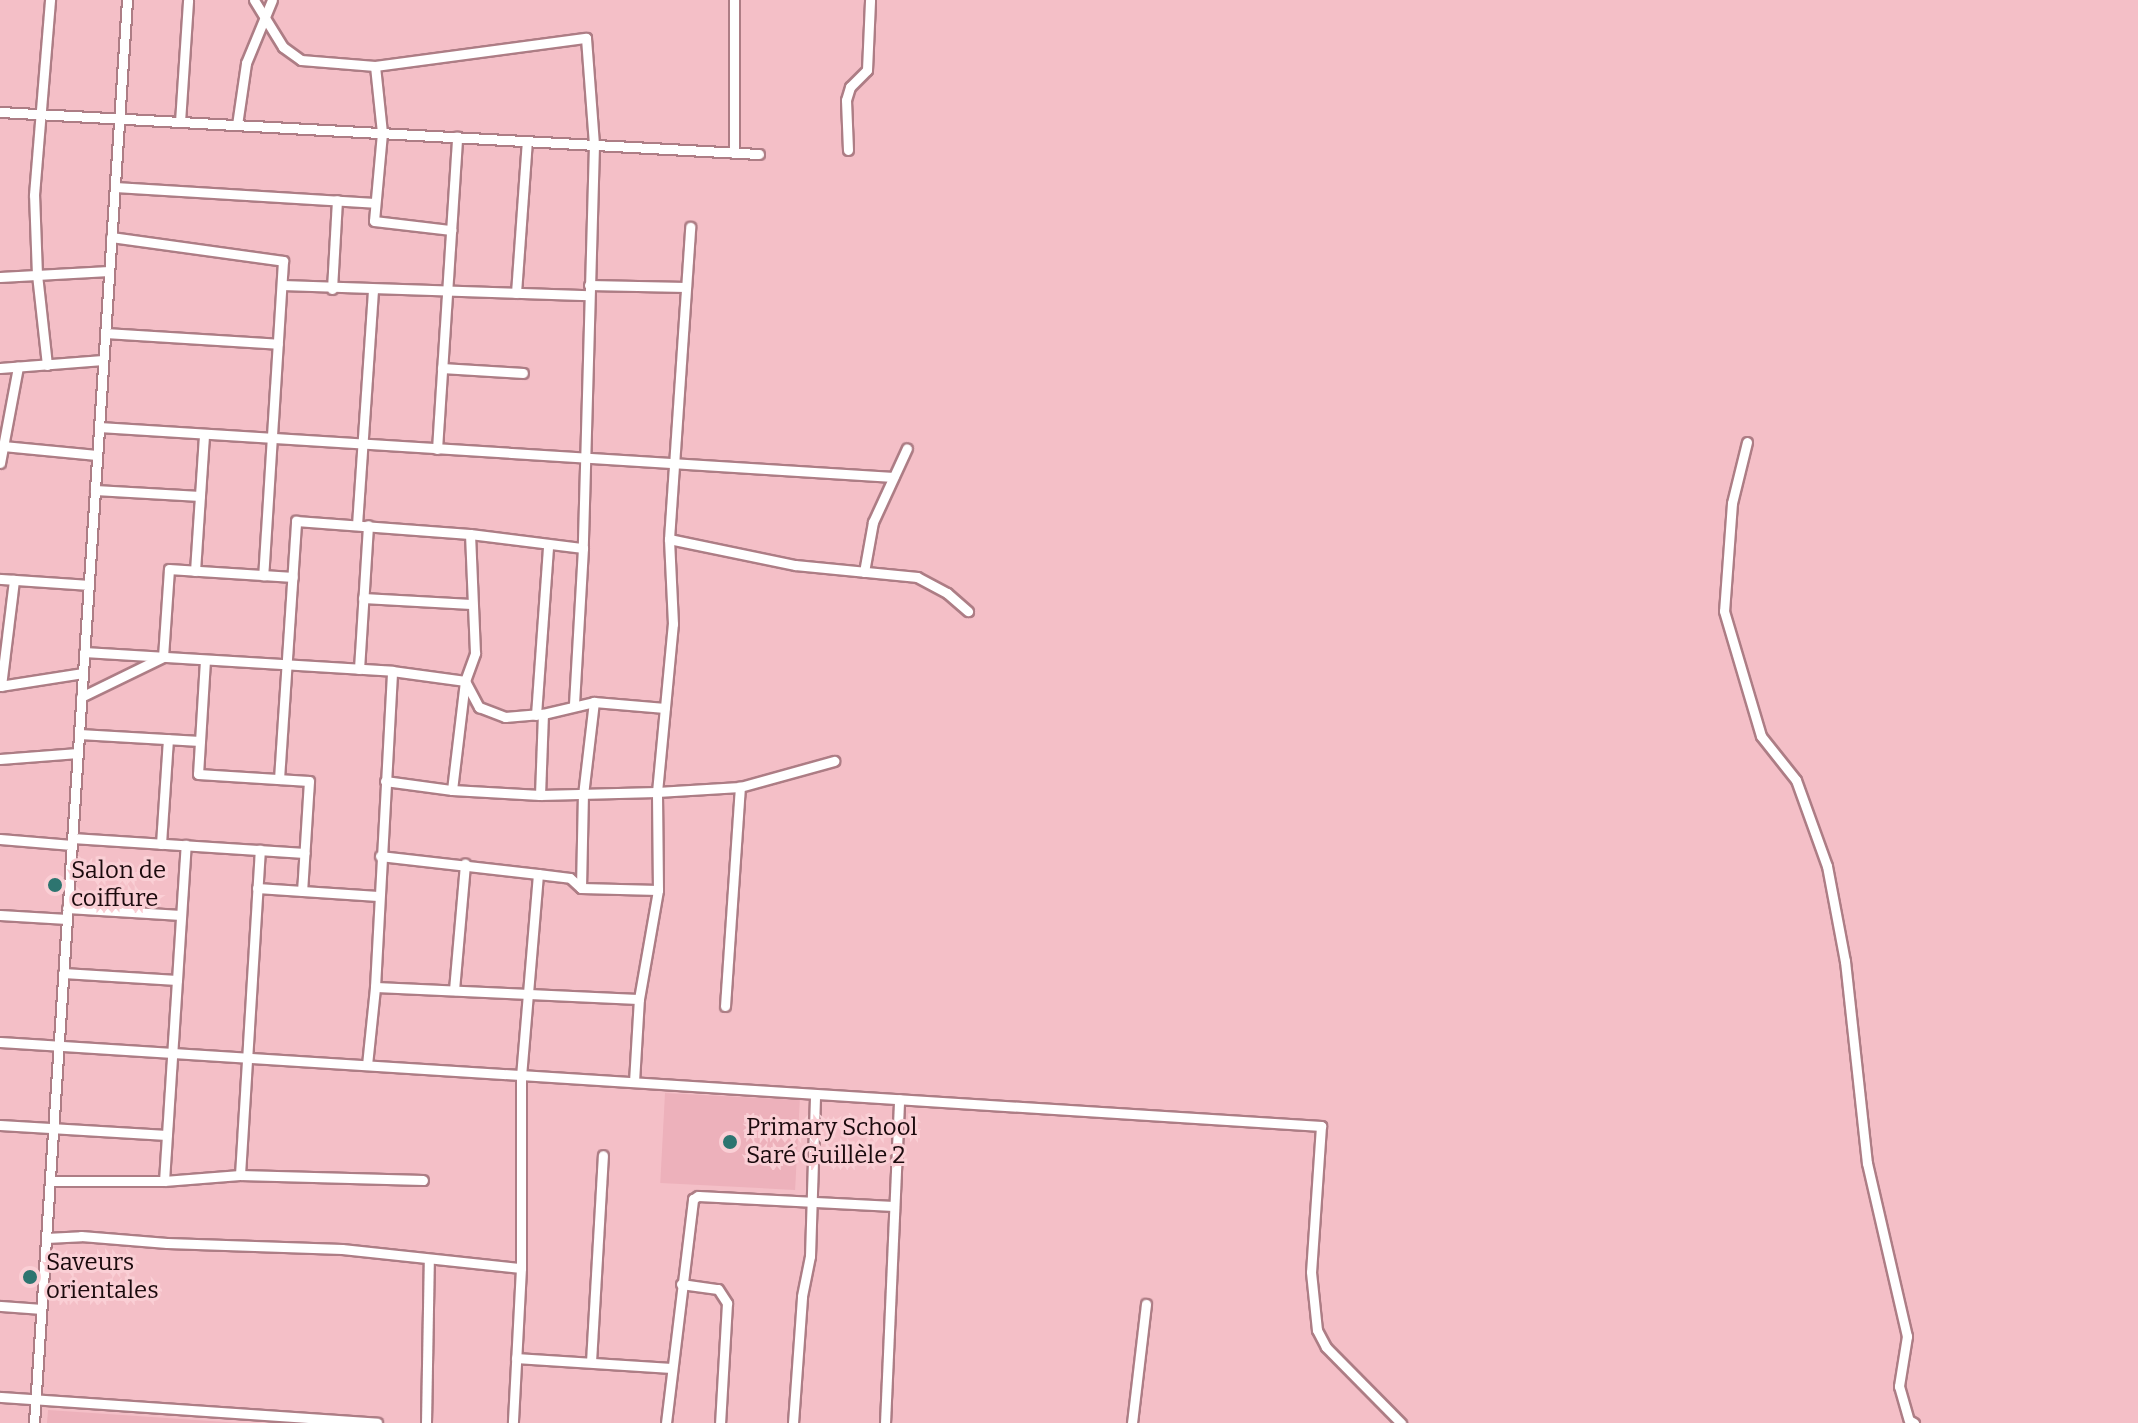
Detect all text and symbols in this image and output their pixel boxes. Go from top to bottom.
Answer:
place label: Salon de coiffure [71,857,166,913]
marker: Salon de coiffure [46,876,64,894]
place label: Primary School Saré Guillèle 2 [746,1114,917,1170]
marker: Primary School Saré Guillèle 2 [721,1133,739,1151]
place label: Saveurs orientales [46,1249,159,1305]
marker: Saveurs orientales [21,1268,39,1286]

